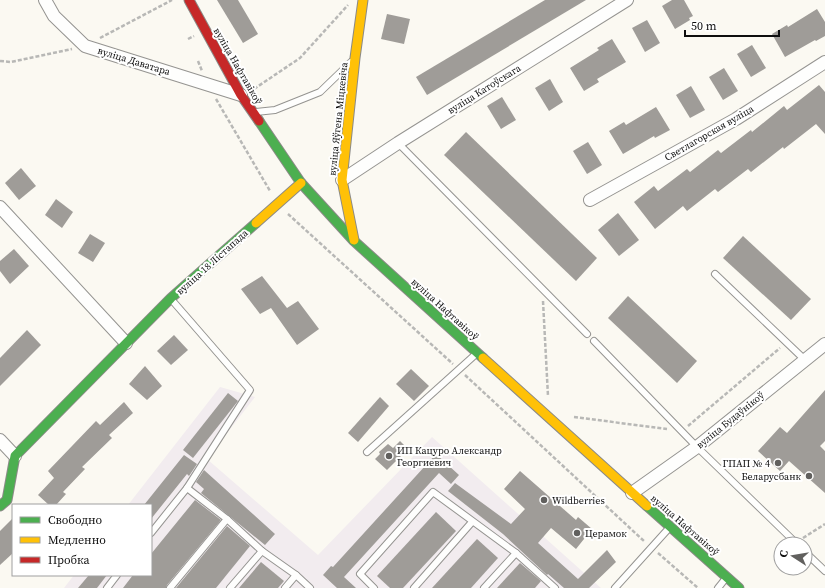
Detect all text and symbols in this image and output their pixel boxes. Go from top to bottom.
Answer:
scale bar [685,12,779,38]
text: 50 m [691,18,717,34]
street label: вуліца Нафтавікоў [211,25,266,108]
street label: вуліца Даватара [96,44,173,78]
street label: вуліца Яўгена Міцкевіча [326,61,351,176]
street label: вуліца Катоўскага [445,61,524,117]
street label: Светлагорская вуліца [662,102,757,164]
street label: вуліца 18 Лістапада [174,226,251,298]
street label: вуліца Нафтавікоў [408,275,482,343]
street label: вуліца Будаўнікоў [693,388,767,451]
place label: ИП Кацуро Александр Георгиевич [397,444,502,469]
marker: ИП Кацуро Александр Георгиевич [384,451,394,461]
place label: ГПАП № 4 [723,457,770,470]
marker: ГПАП № 4 [773,458,783,468]
place label: Беларусбанк [741,470,801,483]
marker: Беларусбанк [804,471,814,481]
street label: вуліца Нафтавікоў [648,492,723,559]
place label: Wildberries [552,494,605,507]
marker: Wildberries [539,495,549,505]
legend [12,504,152,576]
text: Свободно [48,512,103,528]
place label: Церамок [585,527,627,540]
marker: Церамок [572,528,582,538]
text: Медленно [48,532,106,548]
north arrow [773,536,813,576]
text: С [776,549,792,559]
text: Пробка [48,552,91,568]

